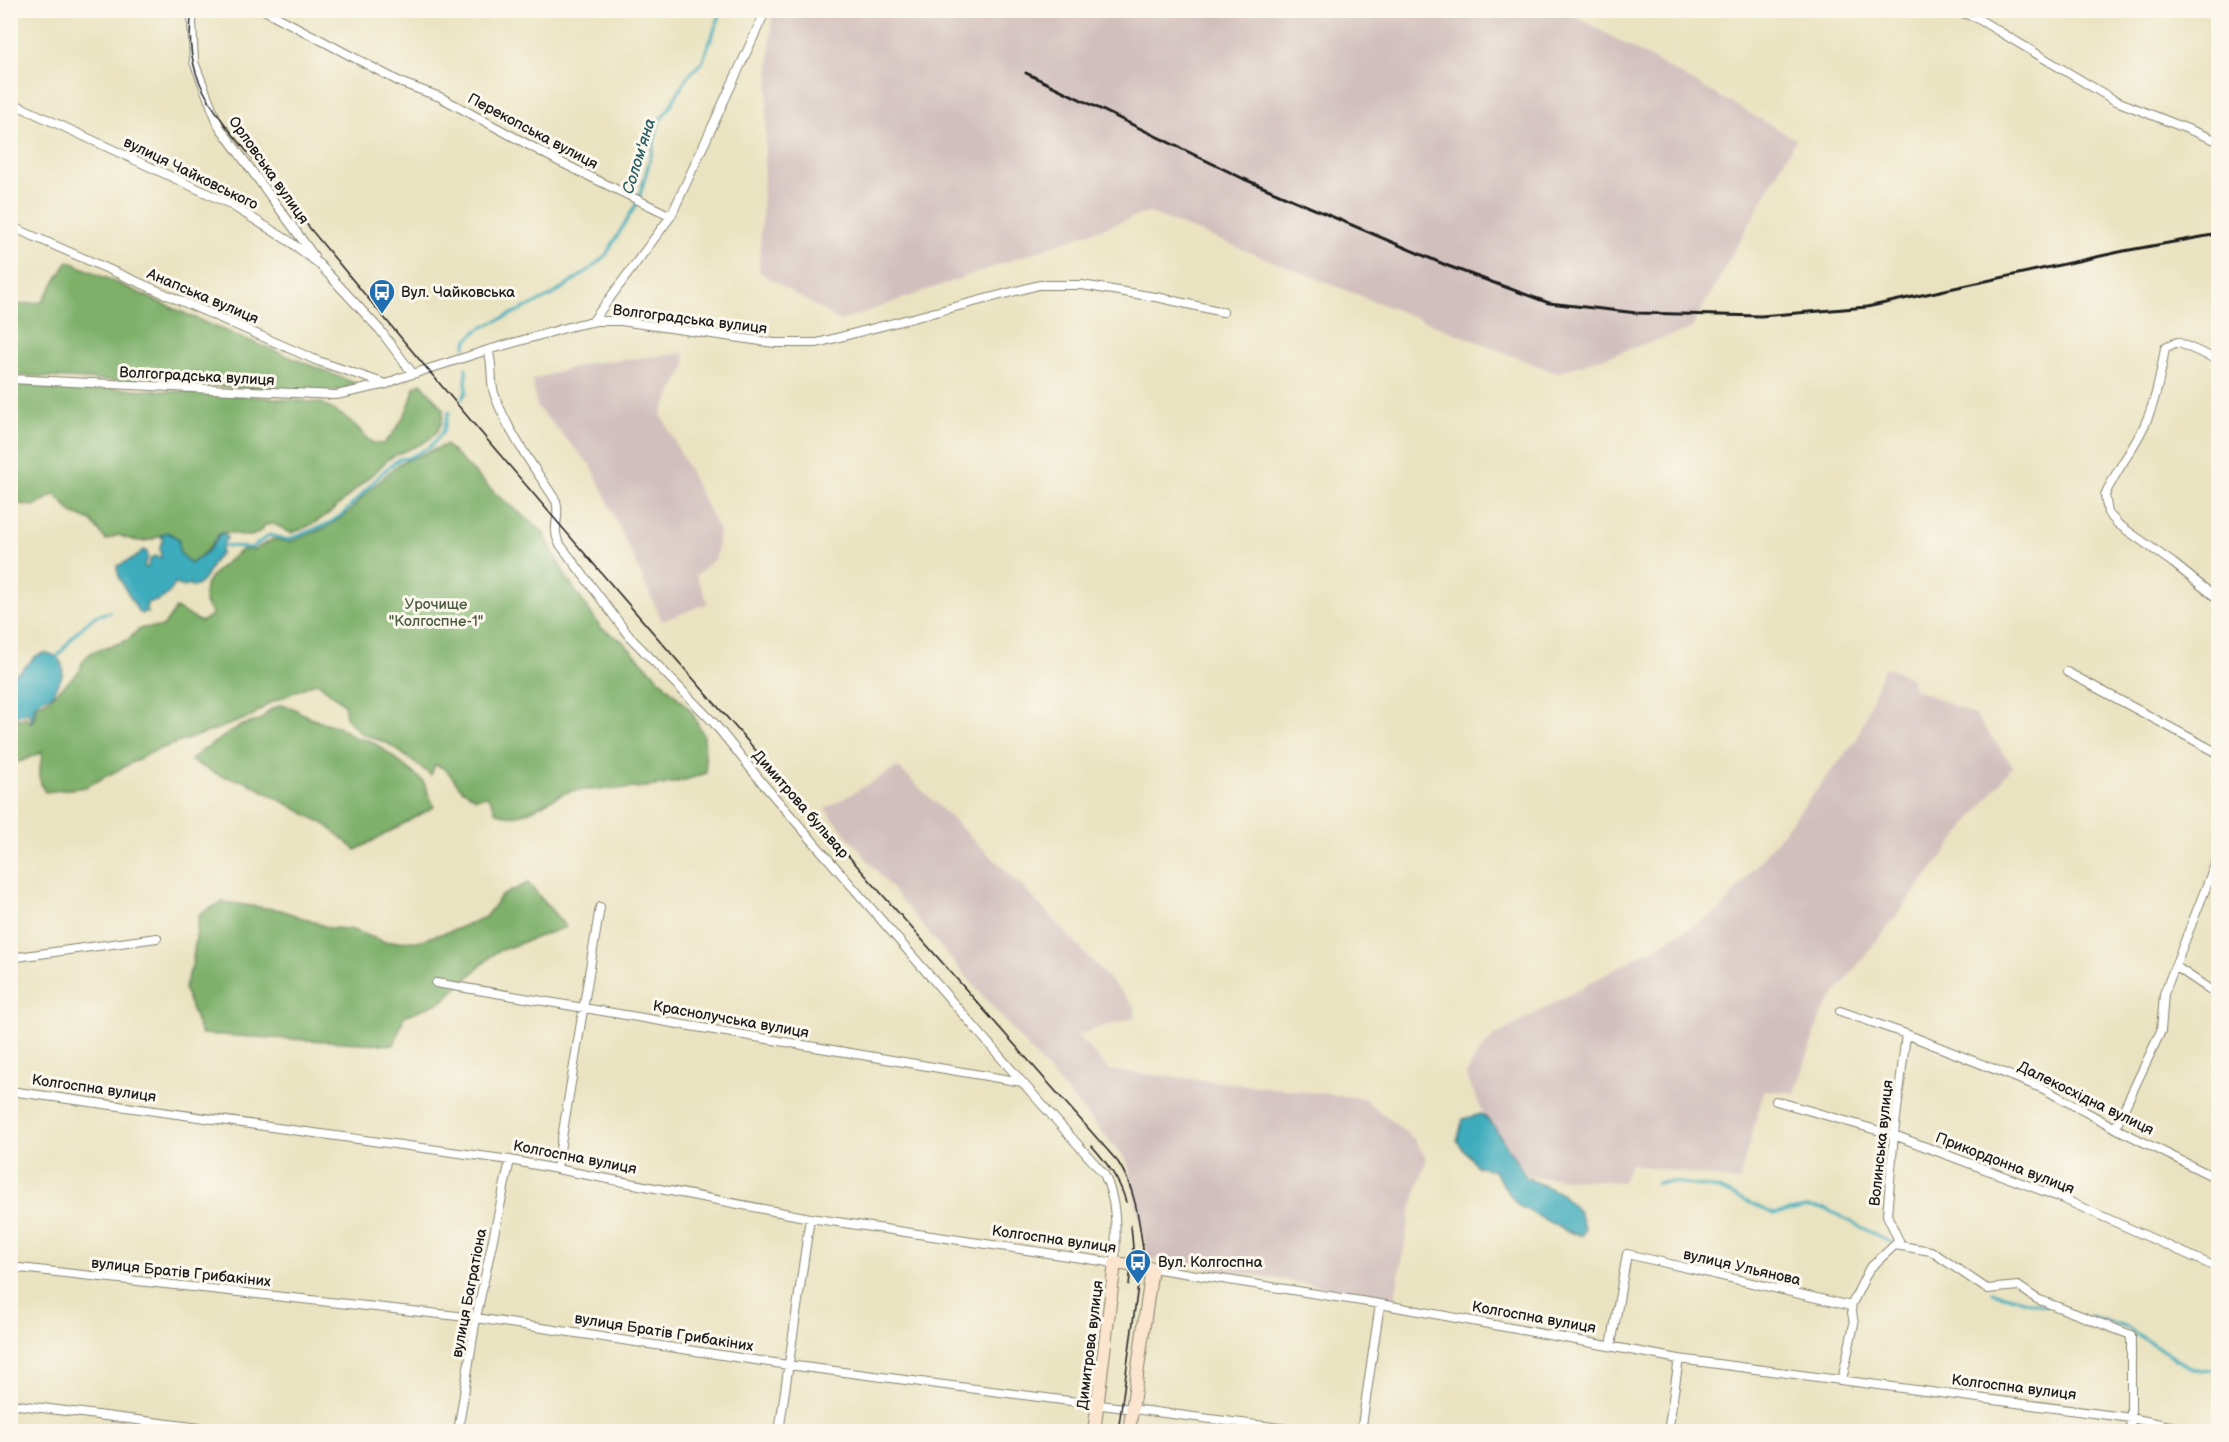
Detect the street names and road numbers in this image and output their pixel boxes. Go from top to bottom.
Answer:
street label: Перекопська вулиця [464,89,601,174]
street label: Орловська вулиця [224,113,313,228]
street label: вулиця Чайковського [120,133,261,214]
street label: Анапська вулиця [143,264,261,329]
street label: Волгоградська вулиця [612,301,768,338]
street label: Волгоградська вулиця [119,363,275,390]
street label: Димитрова бульвар [748,746,853,863]
street label: Краснолучська вулиця [651,996,810,1043]
street label: Далекосхідна вулиця [2015,1057,2157,1140]
street label: Колгоспна вулиця [30,1070,157,1107]
street label: Волинська вулиця [1865,1079,1898,1207]
street label: Прикордонна вулиця [1933,1128,2077,1199]
street label: Колгоспна вулиця [512,1136,638,1179]
street label: Колгоспна вулиця [990,1221,1117,1258]
street label: вулиця Багратіона [448,1227,491,1359]
street label: вулиця Ульянова [1681,1245,1803,1290]
street label: вулиця Братів Грибакіних [90,1254,272,1291]
street label: Димитрова вулиця [1073,1279,1108,1411]
street label: Колгоспна вулиця [1470,1297,1597,1338]
street label: вулиця Братів Грибакіних [573,1309,755,1356]
street label: Колгоспна вулиця [1951,1370,2077,1405]

